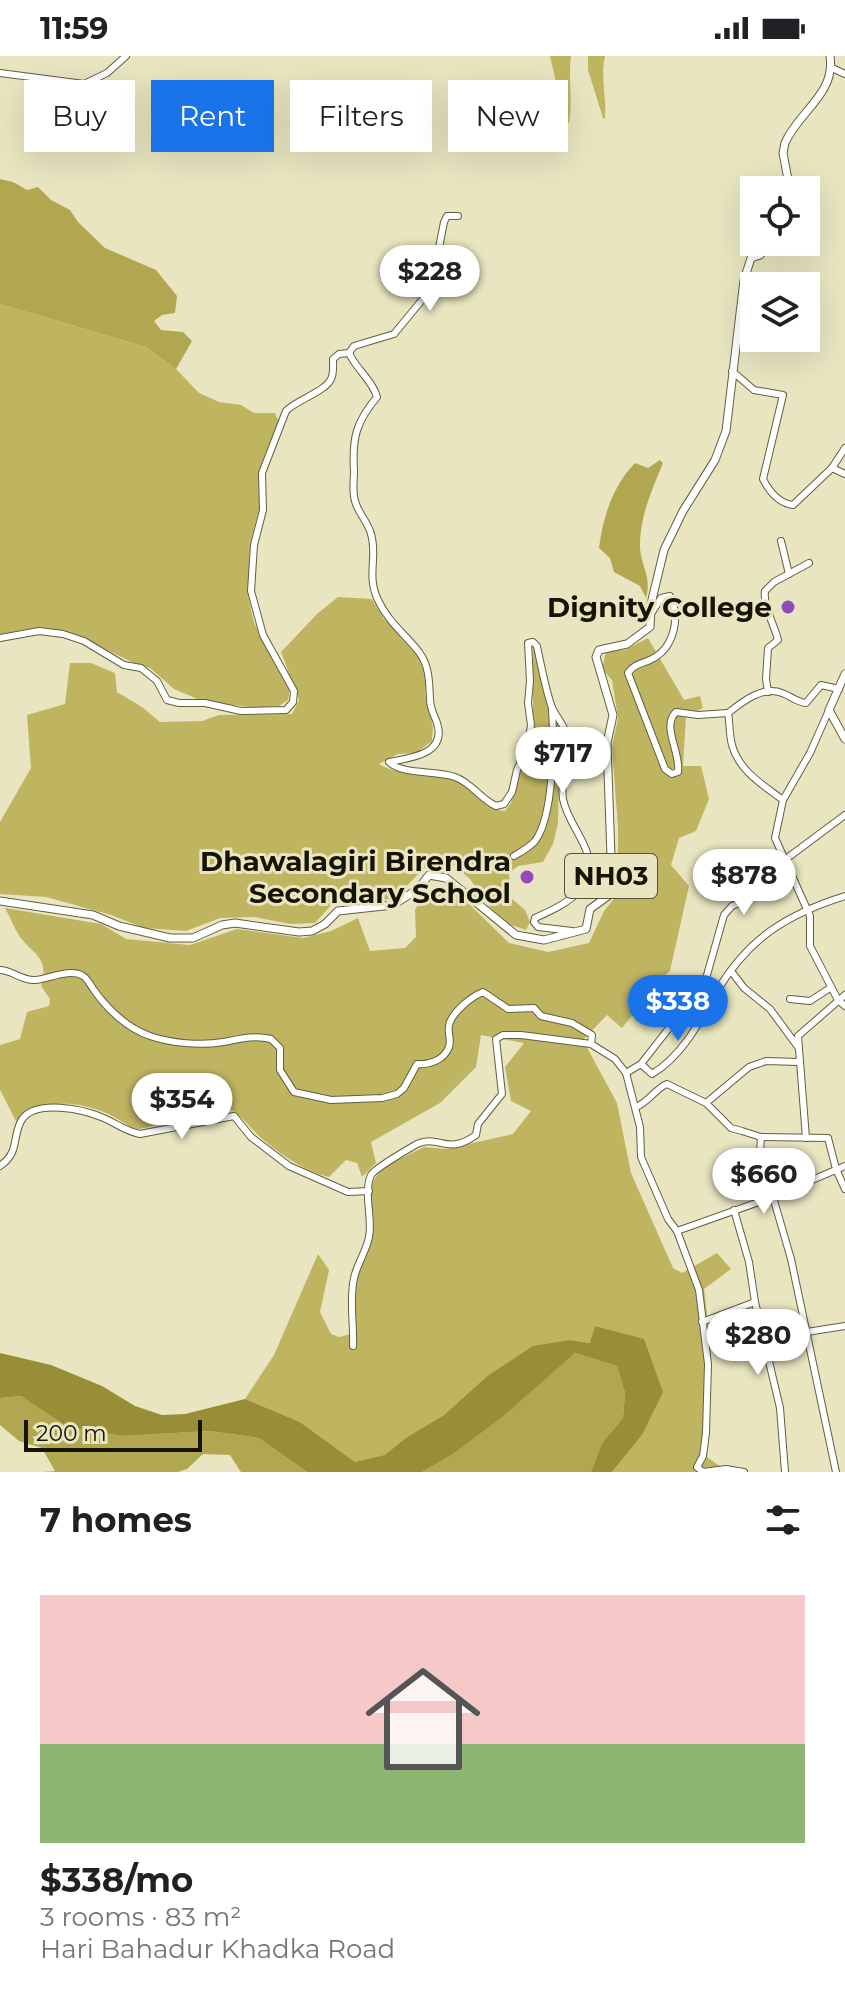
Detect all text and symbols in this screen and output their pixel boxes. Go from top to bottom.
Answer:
text: 11:59 [40,10,108,47]
chip: Buy [24,80,135,152]
chip: Rent [151,80,274,152]
chip: Filters [290,80,432,152]
chip: New [448,80,568,152]
map controls [740,176,820,352]
button: locate [740,176,820,256]
pin: $228 [383,245,477,313]
text: $228 [398,255,462,287]
button: layers [740,272,820,352]
place label: Dignity College [547,590,772,624]
marker: Dignity College [779,598,797,616]
pin: $717 [516,727,610,795]
text: $717 [533,737,593,769]
place label: Dhawalagiri Birendra Secondary School [200,844,511,910]
pin: $878 [697,849,791,917]
road number: NH03 [565,854,657,898]
text: $878 [711,859,777,891]
marker: Dhawalagiri Birendra Secondary School [518,868,536,886]
pin: $338 [631,975,725,1043]
text: $338 [646,985,710,1017]
pin: $354 [135,1073,229,1141]
text: $354 [149,1083,215,1115]
pin: $660 [717,1148,811,1216]
text: $660 [730,1158,798,1190]
pin: $280 [711,1309,805,1377]
text: $280 [725,1319,791,1351]
scale bar [24,1416,202,1452]
text: 200 m [36,1420,107,1447]
icon: filters [761,1498,805,1542]
text: 7 homes [40,1499,192,1541]
icon: home [351,1647,495,1791]
text: $338/mo [40,1859,193,1901]
text: 3 rooms · 83 m² [40,1901,241,1933]
text: Hari Bahadur Khadka Road [40,1933,395,1965]

